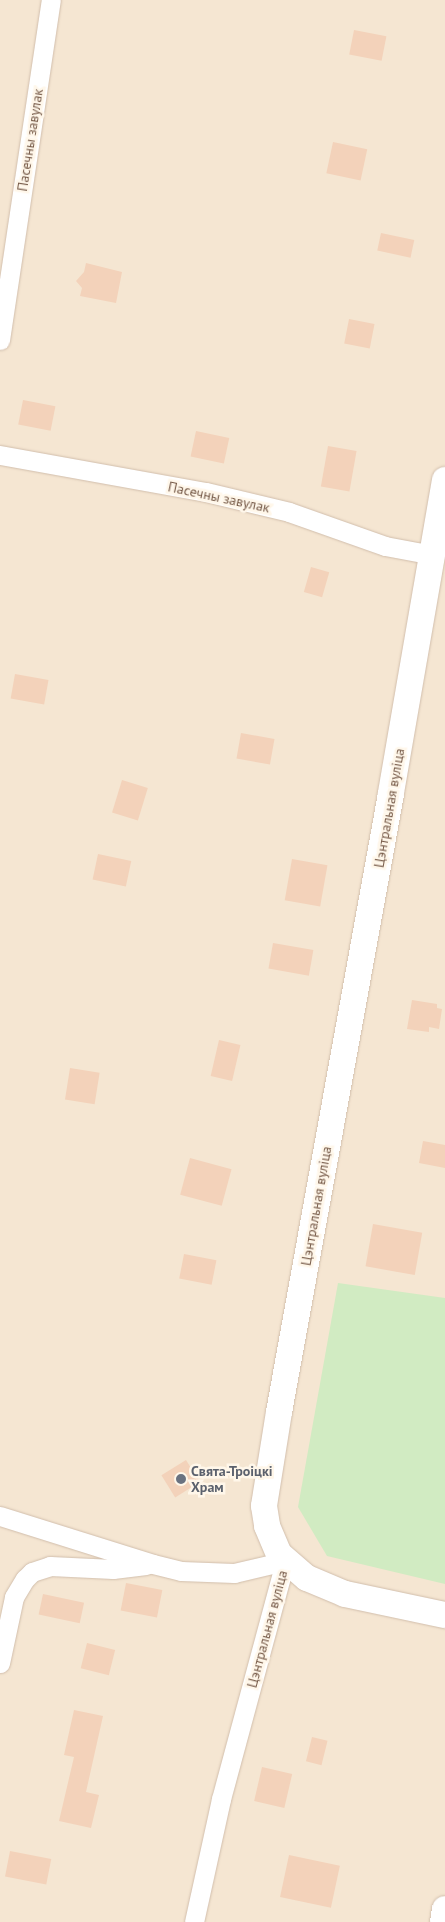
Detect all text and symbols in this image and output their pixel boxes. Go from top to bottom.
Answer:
street label: Пасечны завулак [14,87,46,193]
street label: Пасечны завулак [166,478,272,516]
street label: Цэнтральная вуліца [370,747,408,869]
street label: Цэнтральная вуліца [297,1145,335,1267]
place label: Свята-Троіцкі Храм [191,1463,273,1495]
marker: Свята-Троіцкі Храм [175,1473,187,1485]
street label: Цэнтральная вуліца [243,1568,291,1690]

